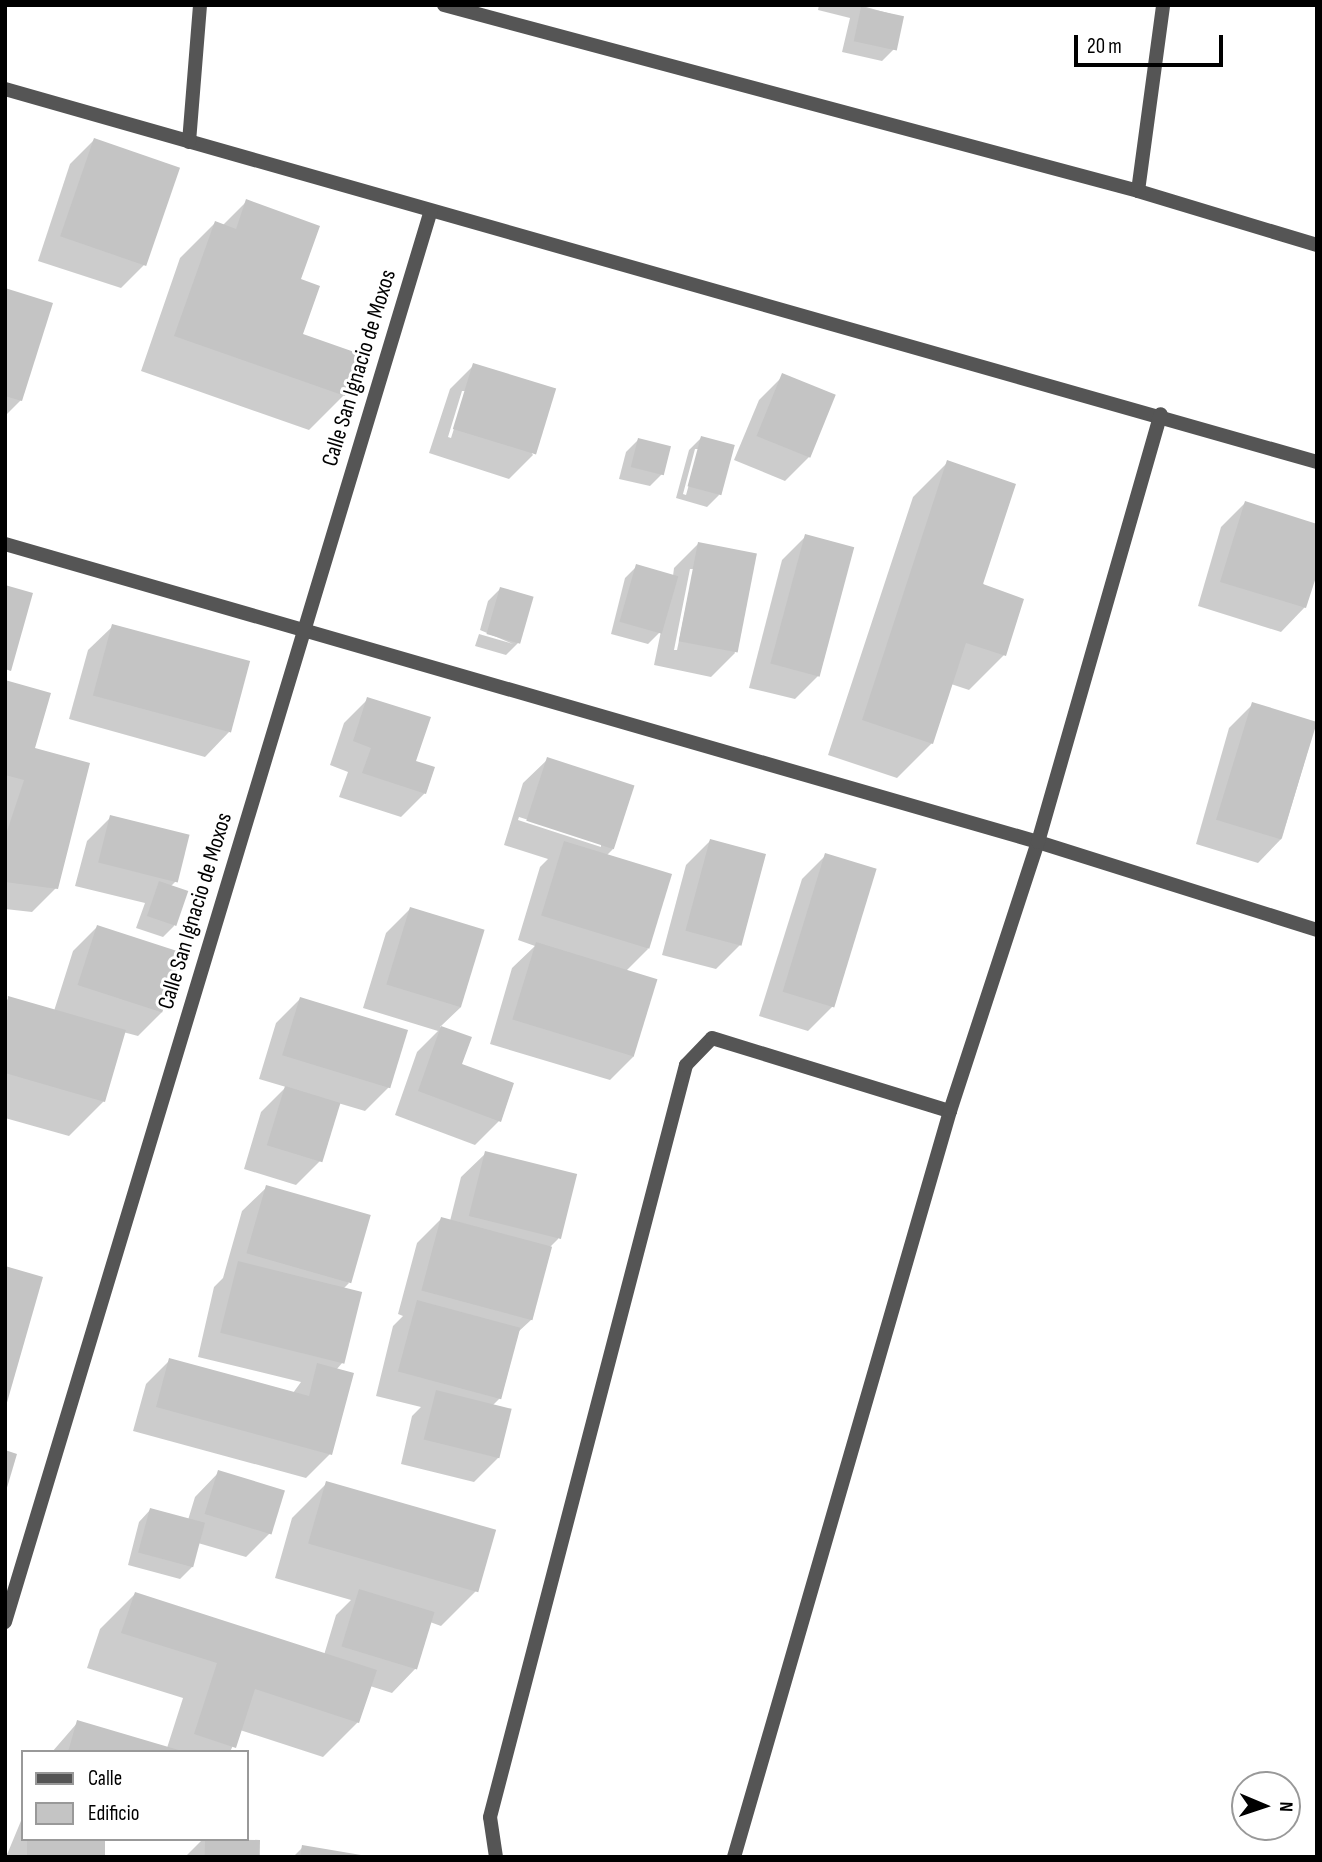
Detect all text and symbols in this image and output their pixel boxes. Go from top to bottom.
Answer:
scale bar [1077,21,1226,65]
text: 20 m [1087,34,1122,59]
street label: Calle San Ignacio de Moxos [316,266,402,470]
street label: Calle San Ignacio de Moxos [152,809,238,1013]
legend [21,1750,248,1841]
text: Calle [88,1766,122,1791]
north arrow [1231,1771,1301,1841]
text: Edificio [88,1801,139,1826]
text: N [1274,1801,1297,1812]

